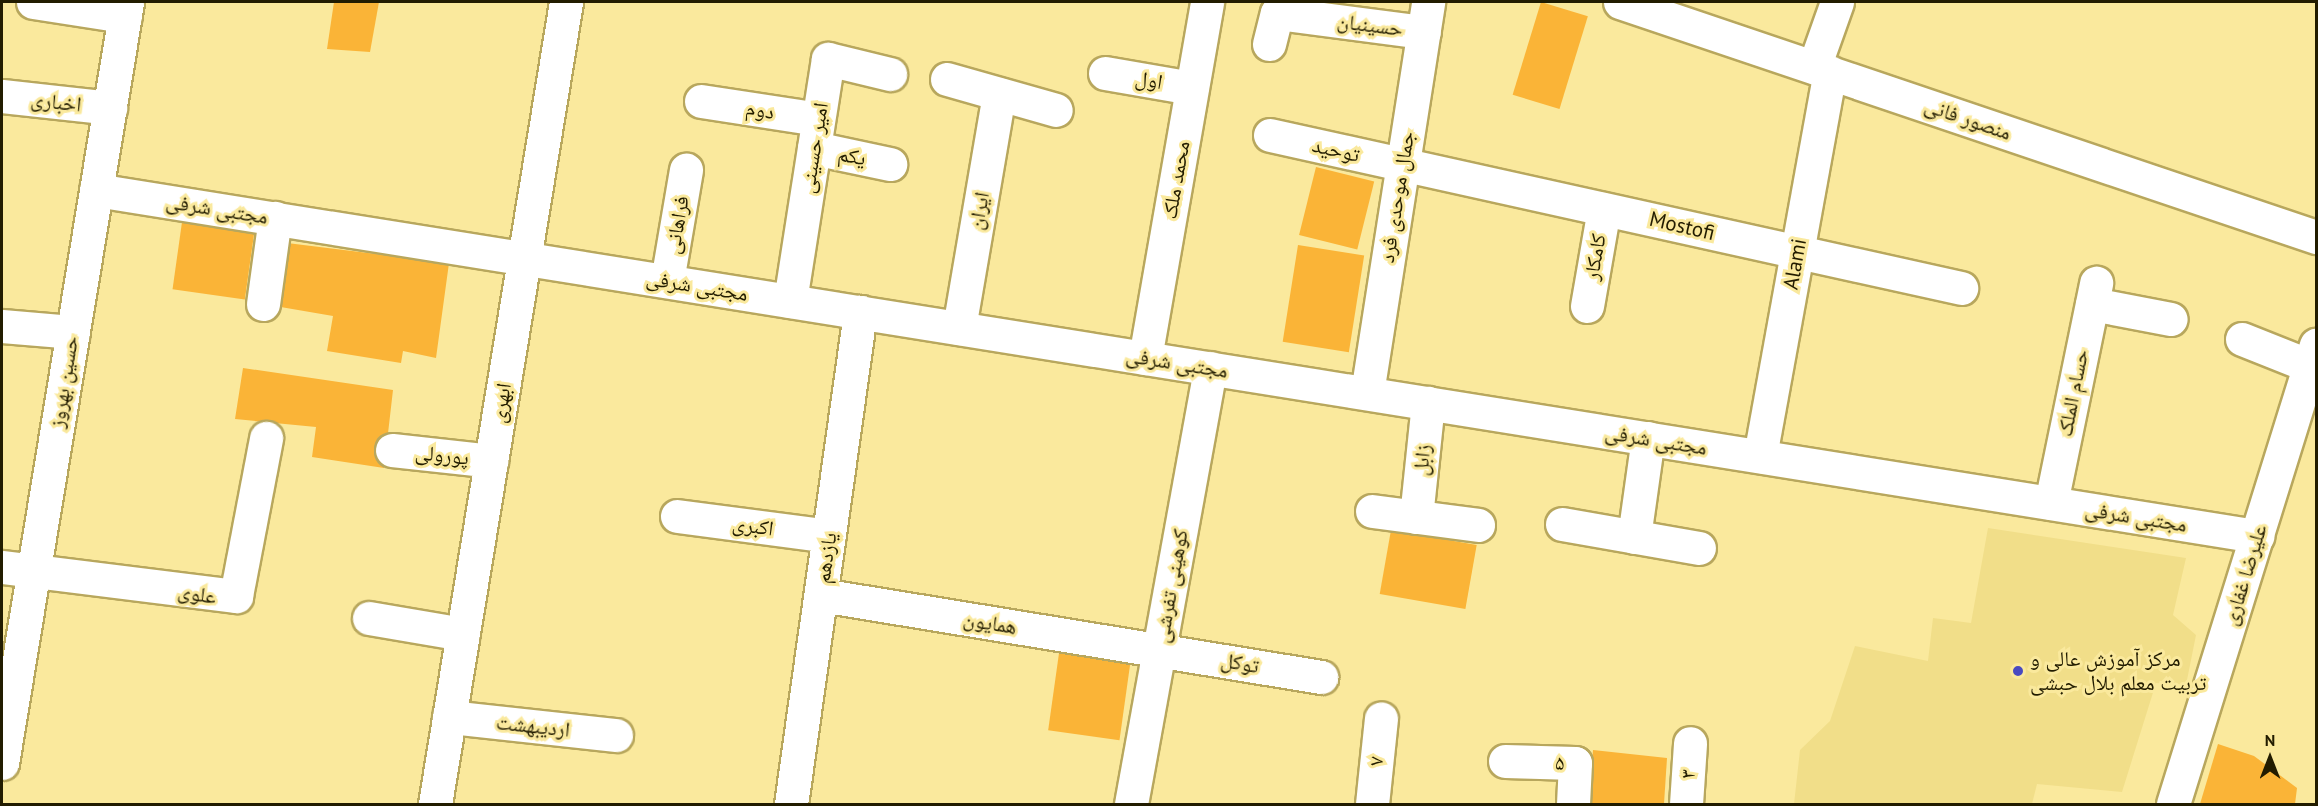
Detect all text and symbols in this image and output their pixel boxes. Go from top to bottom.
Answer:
street label: حسینیان [1336,8,1404,42]
street label: اول [1133,65,1165,95]
street label: اخباری [29,87,83,117]
street label: منصور فانی [1921,92,2015,146]
street label: دوم [744,95,776,125]
street label: امیر حسینی [794,101,834,195]
street label: جمال موحدی فرد [1374,129,1420,265]
street label: توحید [1310,132,1362,168]
street label: محمد ملک [1157,139,1195,221]
street label: یکم [836,141,868,171]
street label: مجتبی شرفی [164,189,270,229]
street label: ایران [963,190,995,232]
street label: فراهانی [660,194,694,256]
street label: Mostofi [1647,206,1717,246]
street label: کامکار [1579,232,1611,282]
street label: Alami [1778,236,1812,292]
street label: مجتبی شرفی [644,266,750,306]
street label: حسین بهروز [44,334,84,430]
street label: مجتبی شرفی [1124,343,1230,383]
street label: حسام الملک [2052,347,2094,439]
street label: ابهری [485,381,517,425]
street label: مجتبی شرفی [1603,420,1709,460]
street label: پورولی [414,440,470,470]
street label: زابل [1408,443,1436,477]
street label: مجتبی شرفی [2083,497,2189,537]
street label: اکبری [731,511,775,541]
street label: علیرضا غفاری [2218,521,2272,629]
street label: کوهینی تفرشی [1149,527,1193,645]
street label: یازدهم [810,531,842,585]
street label: علوی [176,579,218,609]
street label: همایون [961,606,1019,640]
place label: مرکز آموزش عالی و تربیت معلم بلال حبشی [2030,646,2206,696]
street label: توکل [1219,647,1261,679]
marker: مرکز آموزش عالی و تربیت معلم بلال حبشی [2011,664,2025,678]
street label: اردیبهشت [495,710,571,742]
north arrow [2240,728,2300,788]
text: N [2265,730,2275,750]
street label: ۵ [1554,750,1566,776]
street label: ۷ [1363,755,1389,767]
street label: ۳ [1675,768,1701,780]

